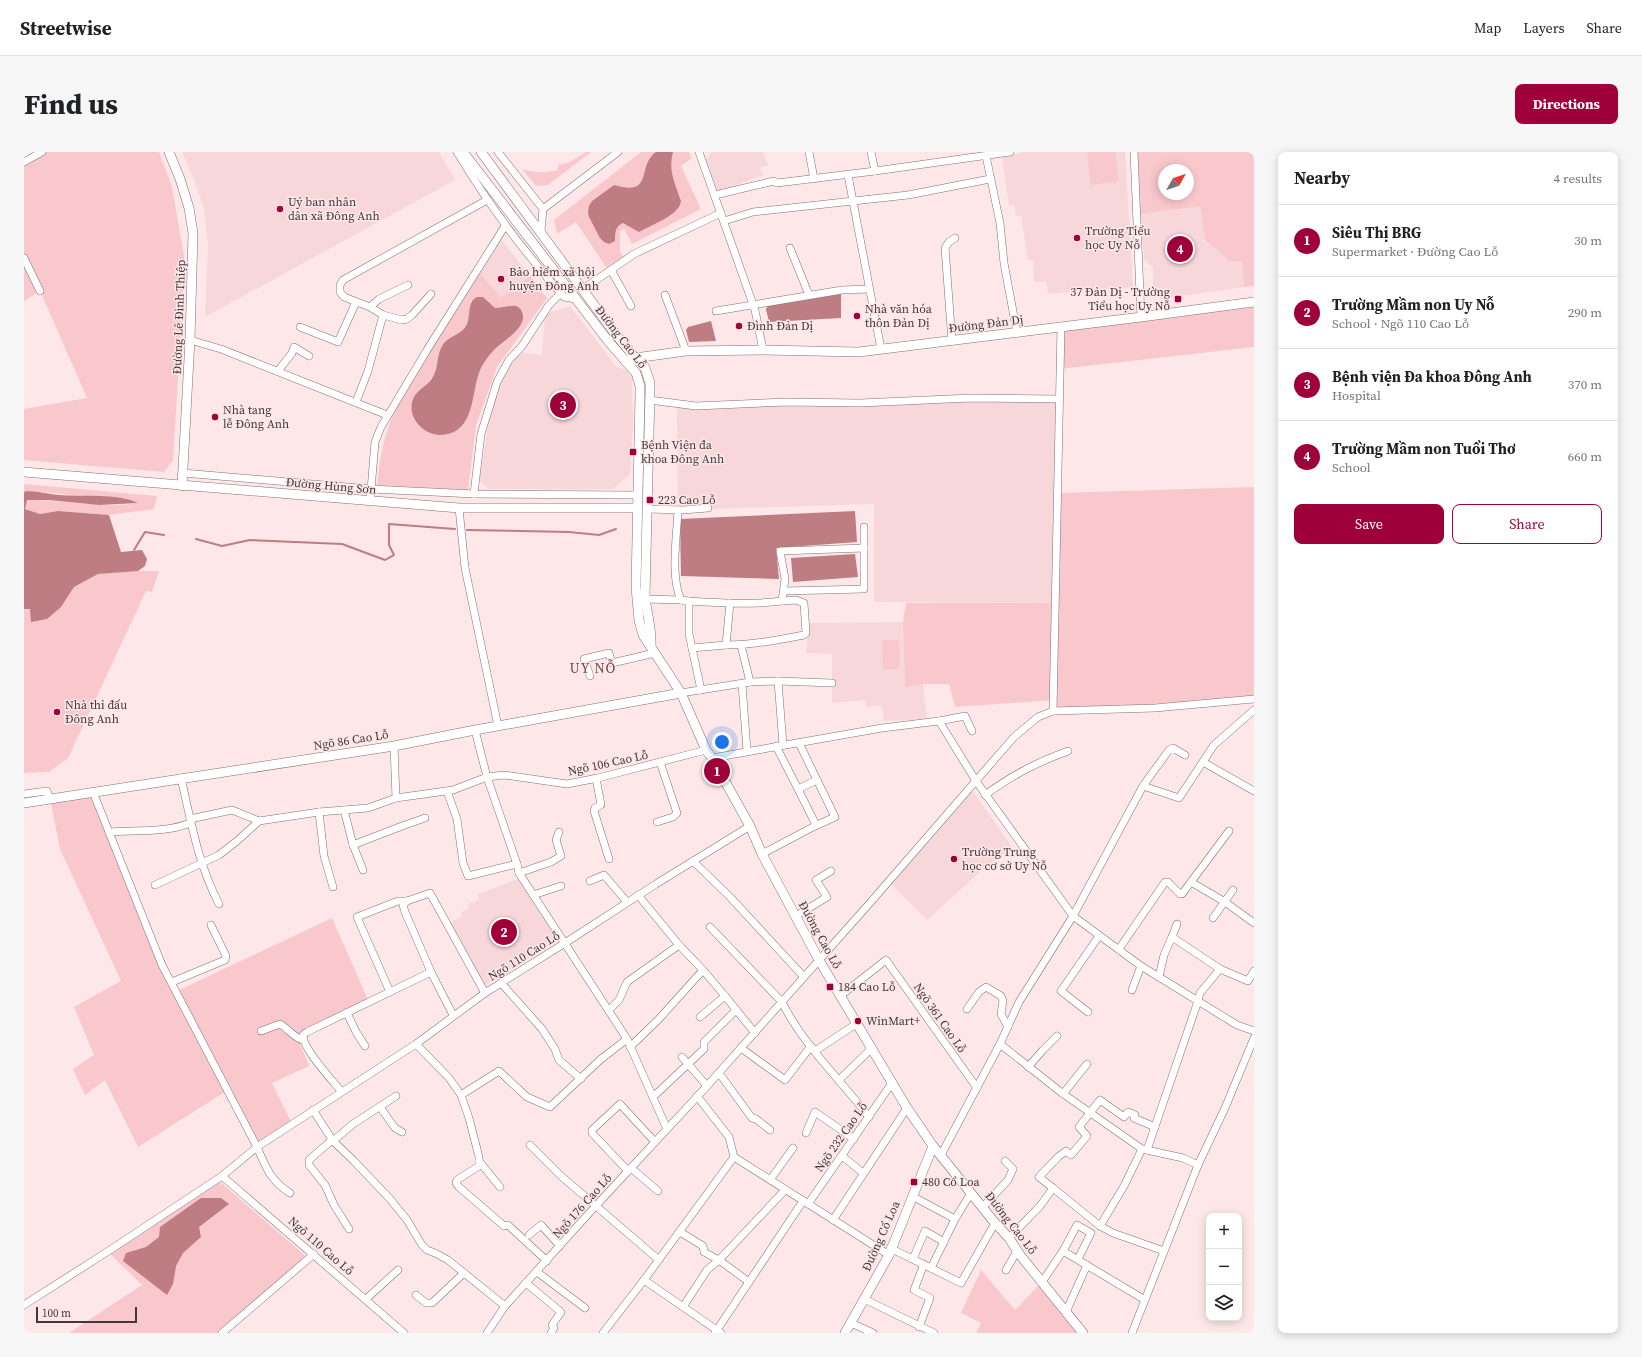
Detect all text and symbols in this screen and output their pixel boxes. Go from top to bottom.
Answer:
text: Streetwise [20,15,112,41]
text: Map [1474,18,1501,38]
text: Layers [1523,18,1565,38]
text: Share [1587,18,1622,38]
button: Directions [1515,84,1618,124]
text: Find us [24,85,118,123]
north arrow [1158,164,1194,200]
text: Nearby [1294,166,1350,190]
text: 4 results [1554,170,1602,187]
place label: Uỷ ban nhân dân xã Đông Anh [288,194,380,224]
marker: Uỷ ban nhân dân xã Đông Anh [275,204,285,214]
text: Siêu Thị BRG [1332,222,1421,243]
place label: Trường Tiểu học Uy Nỗ [1085,223,1151,253]
text: 1 [1303,232,1311,249]
text: 30 m [1574,232,1602,249]
marker: Trường Tiểu học Uy Nỗ [1072,233,1082,243]
pin: 4 [1167,234,1193,264]
text: Supermarket · Đường Cao Lỗ [1332,243,1498,260]
street label: Đường Lê Đình Thiệp [169,259,189,375]
place label: Bảo hiểm xã hội huyện Đông Anh [509,264,599,294]
marker: Bảo hiểm xã hội huyện Đông Anh [496,274,506,284]
place label: 37 Đản Dị - Trường Tiểu học Uy Nỗ [1070,284,1170,314]
marker: 37 Đản Dị - Trường Tiểu học Uy Nỗ [1173,294,1183,304]
text: Trường Mầm non Uy Nỗ [1332,294,1495,315]
place label: Nhà văn hóa thôn Đản Dị [865,301,933,331]
street label: Đường Cao Lỗ [592,302,651,372]
text: 2 [1303,304,1311,321]
text: 290 m [1568,304,1602,321]
marker: Nhà văn hóa thôn Đản Dị [852,311,862,321]
street label: Đường Đản Dị [948,311,1025,337]
text: School · Ngõ 110 Cao Lỗ [1332,315,1469,332]
place label: Đình Đản Dị [747,318,814,334]
marker: Đình Đản Dị [734,321,744,331]
text: Bệnh viện Đa khoa Đông Anh [1332,366,1532,387]
text: 3 [1303,376,1311,393]
text: 370 m [1568,376,1602,393]
text: Hospital [1332,387,1381,404]
pin: 3 [550,390,576,420]
place label: Nhà tang lễ Đông Anh [223,402,289,432]
marker: Nhà tang lễ Đông Anh [210,412,220,422]
place label: Bệnh Viện đa khoa Đông Anh [641,437,724,467]
text: Trường Mầm non Tuổi Thơ [1332,438,1516,459]
marker: Bệnh Viện đa khoa Đông Anh [628,447,638,457]
text: 4 [1303,448,1311,465]
text: 660 m [1568,448,1602,465]
text: School [1332,459,1371,476]
street label: Đường Hùng Sơn [285,474,377,498]
place label: 223 Cao Lỗ [658,492,716,508]
marker: 223 Cao Lỗ [645,495,655,505]
button: Save [1294,504,1444,544]
button: Share [1452,504,1602,544]
district label: UY NỖ [570,658,616,678]
place label: Nhà thi đấu Đông Anh [65,697,127,727]
marker: Nhà thi đấu Đông Anh [52,707,62,717]
street label: Ngõ 86 Cao Lỗ [312,726,390,754]
your location [712,732,732,752]
street label: Ngõ 106 Cao Lỗ [566,747,650,779]
pin: 1 [704,756,730,786]
place label: Trường Trung học cơ sở Uy Nỗ [962,844,1047,874]
marker: Trường Trung học cơ sở Uy Nỗ [949,854,959,864]
street label: Đường Cao Lỗ [795,898,845,972]
pin: 2 [491,917,517,947]
street label: Ngõ 110 Cao Lỗ [485,927,563,984]
place label: 184 Cao Lỗ [838,979,896,995]
street label: Ngõ 361 Cao Lỗ [910,980,970,1056]
marker: 184 Cao Lỗ [825,982,835,992]
place label: WinMart+ [866,1013,921,1029]
marker: WinMart+ [853,1016,863,1026]
street label: Ngõ 232 Cao Lỗ [811,1099,871,1175]
street label: Ngõ 176 Cao Lỗ [549,1170,616,1242]
place label: 480 Cổ Loa [922,1174,980,1190]
marker: 480 Cổ Loa [909,1177,919,1187]
street label: Đường Cao Lỗ [982,1188,1041,1258]
street label: Đường Cổ Loa [858,1198,904,1274]
street label: Ngõ 110 Cao Lỗ [285,1213,357,1279]
map controls [1206,1213,1242,1321]
button: + [1206,1213,1242,1249]
button: − [1206,1249,1242,1285]
button: layers [1206,1285,1242,1321]
scale bar [36,1305,137,1324]
text: 100 m [42,1306,71,1321]

